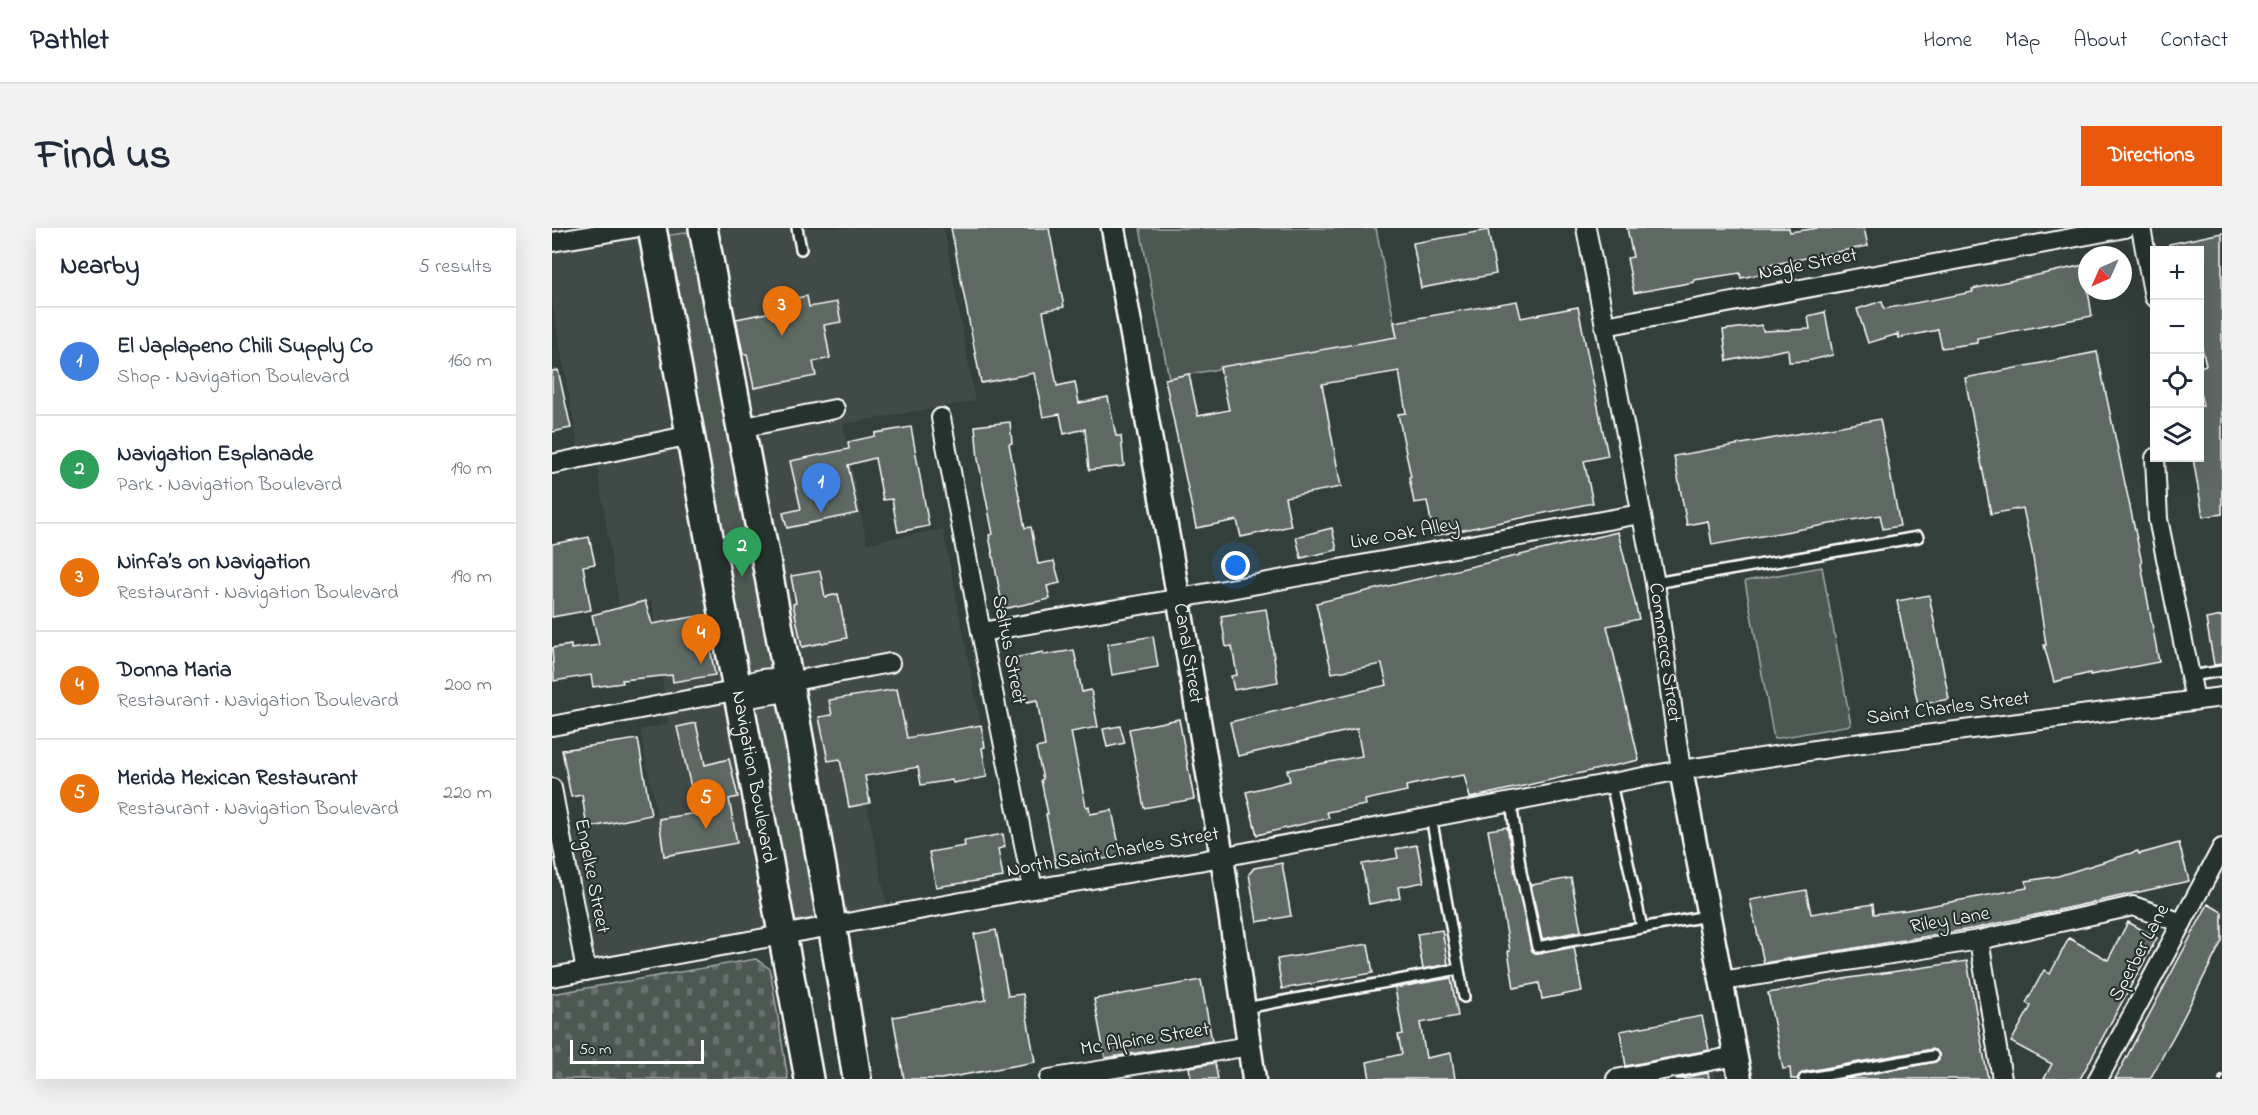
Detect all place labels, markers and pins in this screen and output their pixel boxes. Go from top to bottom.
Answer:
pin: 3 [762,286,802,336]
pin: 1 [802,464,840,513]
pin: 2 [722,528,762,577]
pin: 4 [682,614,720,664]
pin: 5 [686,780,726,829]

